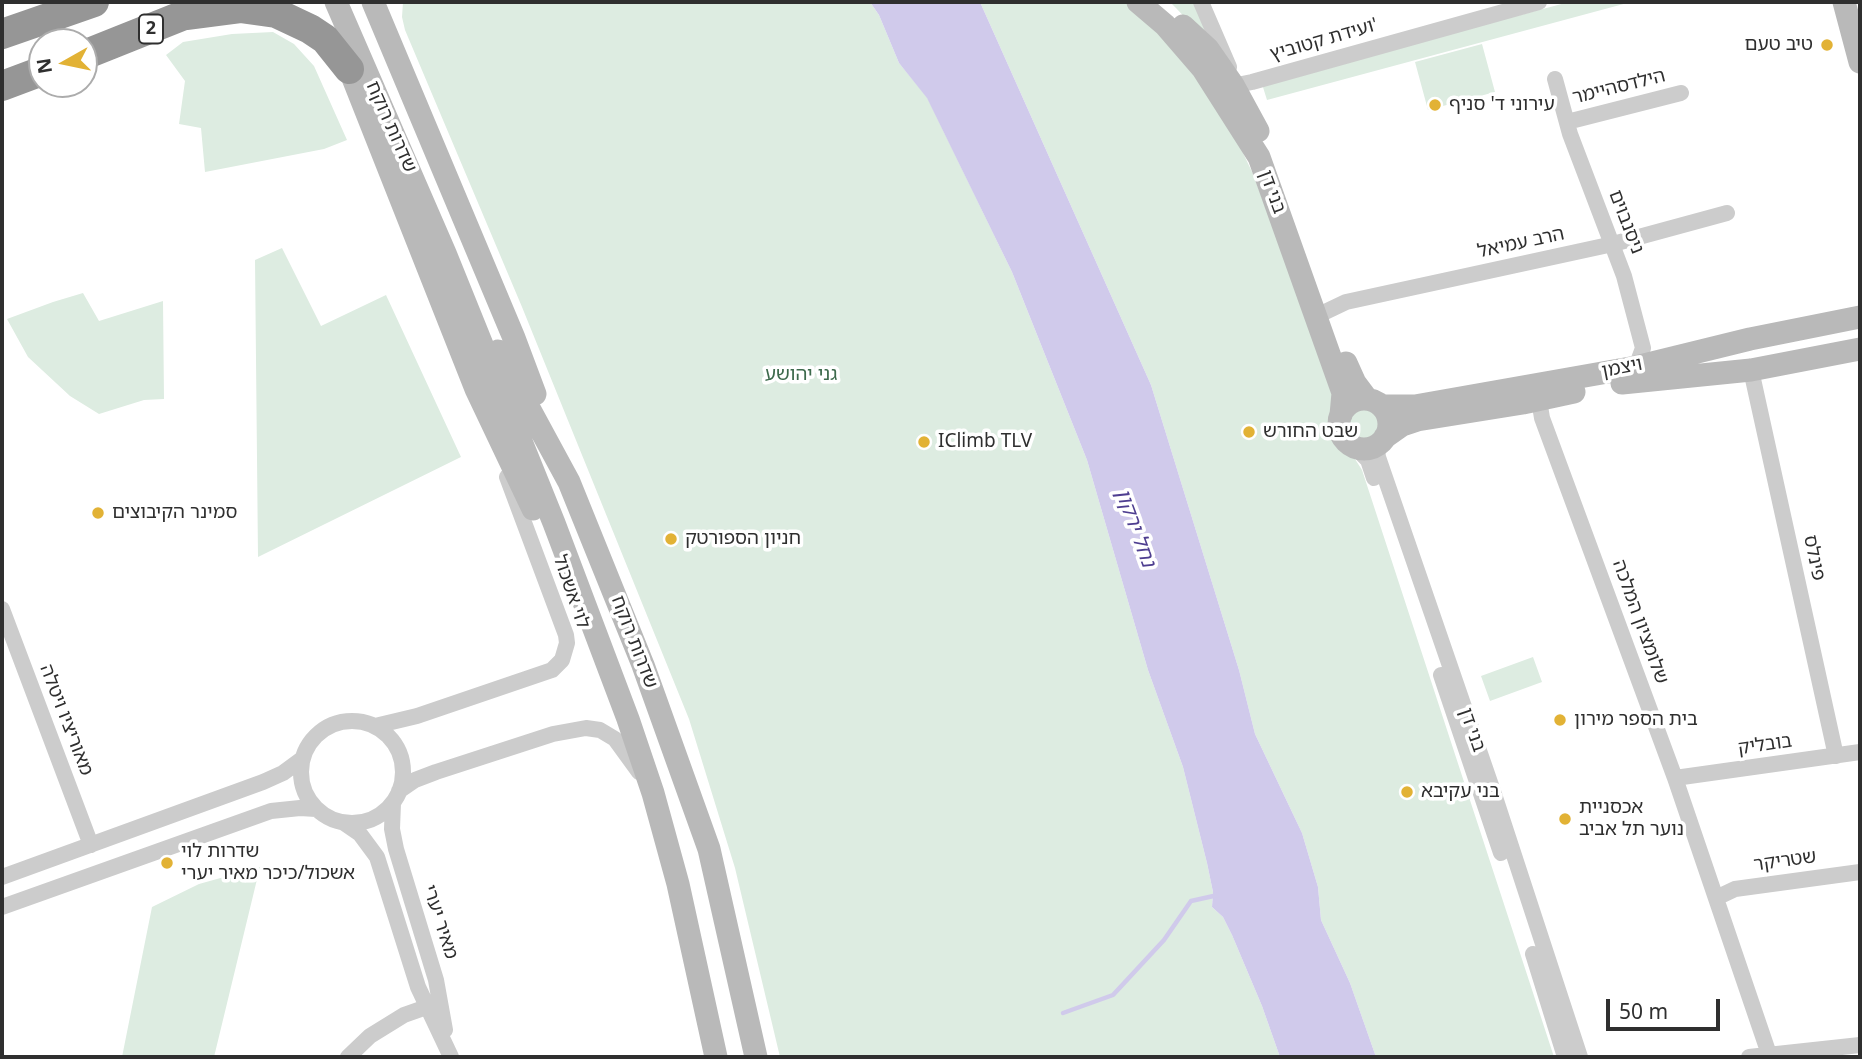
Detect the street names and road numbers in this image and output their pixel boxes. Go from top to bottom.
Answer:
street label: ועידת קטוביץ' [1267,14,1381,66]
road number: 2 [139,15,163,44]
street label: הילדסהיימר [1570,64,1668,110]
street label: שדרות רוקח [361,78,421,176]
street label: בני דן [1254,167,1290,217]
street label: ניסנבוים [1603,187,1649,257]
street label: הרב עמיאל [1476,223,1566,263]
street label: ויצמן [1600,353,1644,383]
street label: פינלס [1798,533,1830,583]
street label: לוי אשכול [548,552,594,632]
street label: שלומציון המלכה [1607,557,1673,687]
street label: שדרות רוקח [606,593,662,691]
street label: מאוריציו ויטלה [34,661,98,779]
street label: בני דן [1454,705,1490,755]
street label: בובליק [1736,730,1794,760]
street label: שטריקר [1752,845,1818,877]
street label: מאיר יערי [417,882,463,962]

